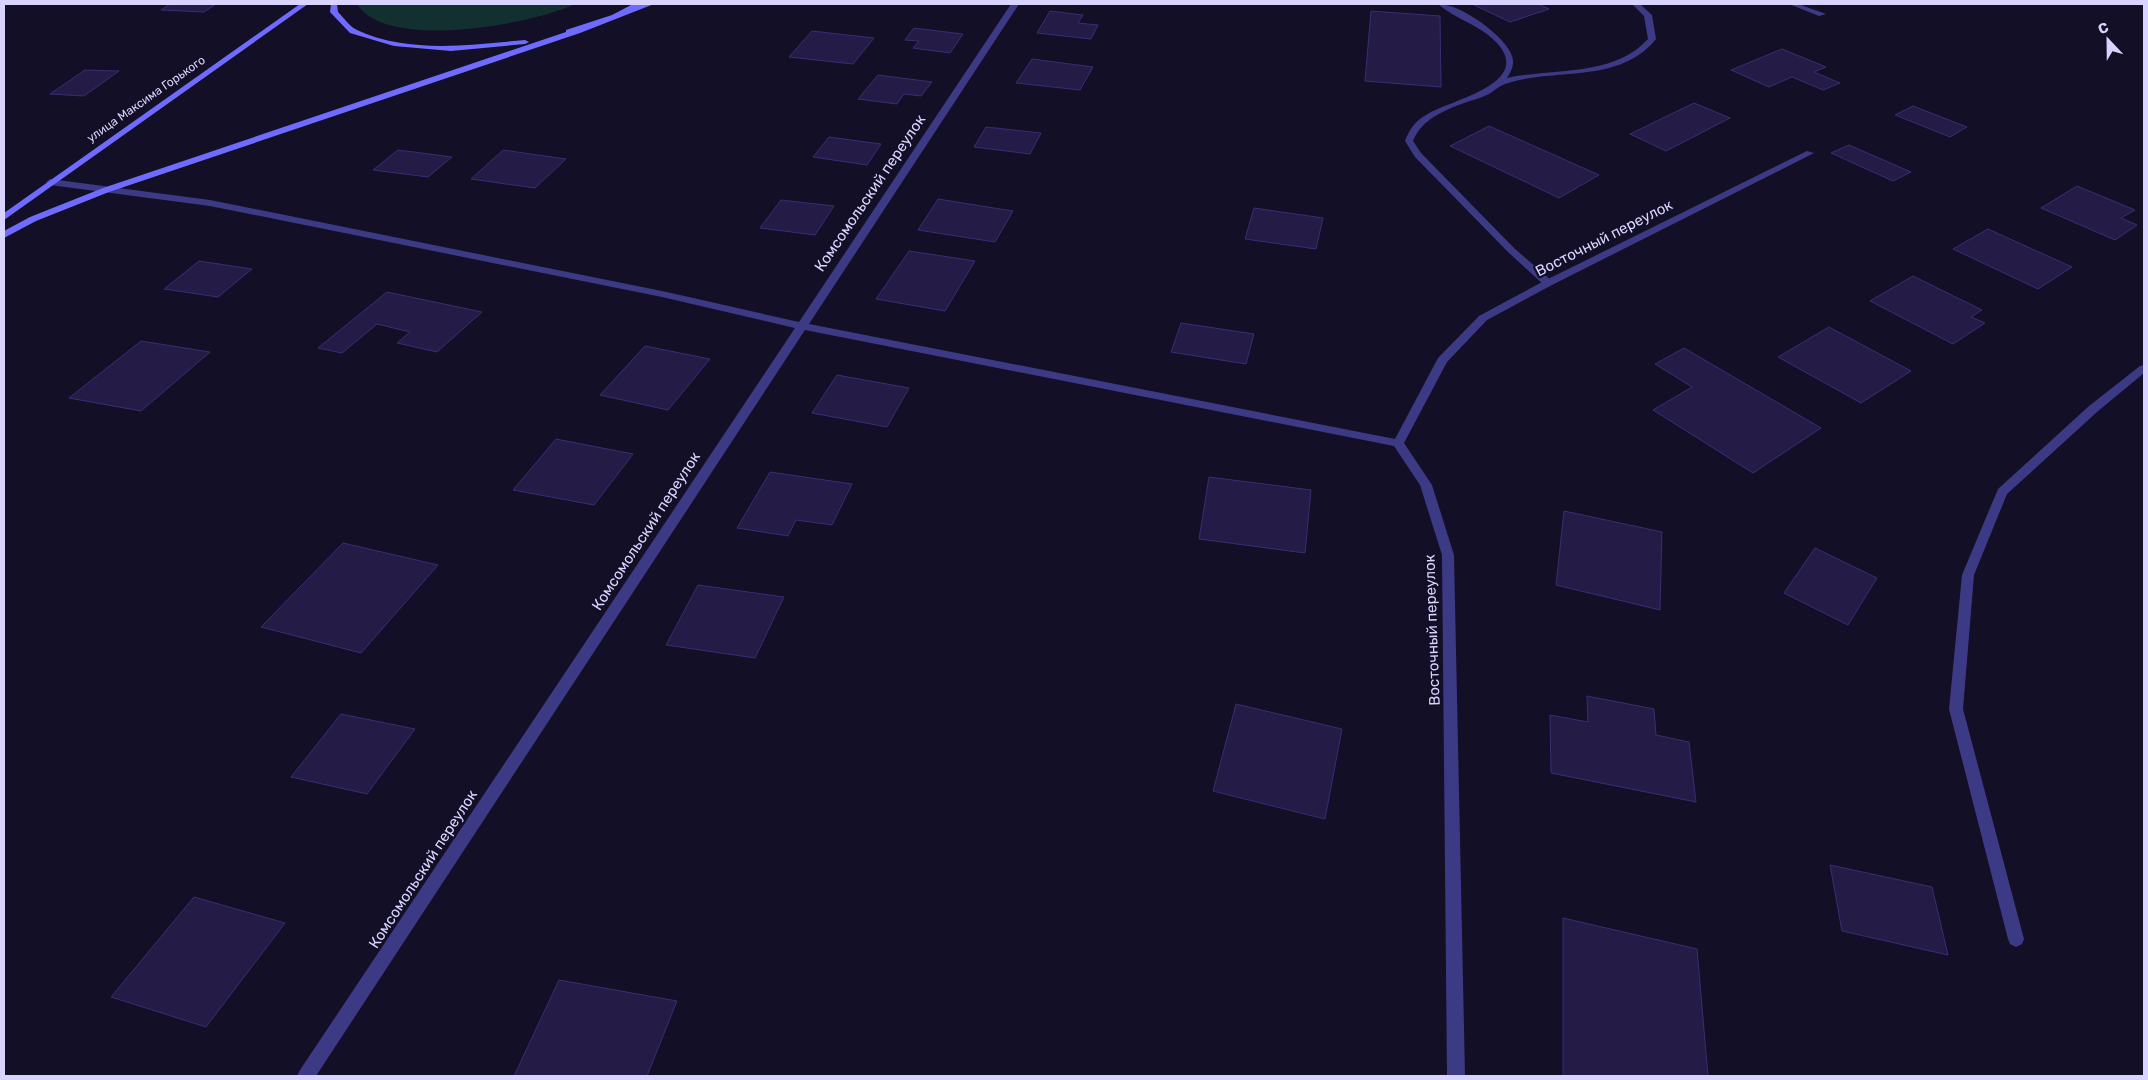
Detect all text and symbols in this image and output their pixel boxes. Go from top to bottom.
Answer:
north arrow [2083,15,2133,65]
text: С [2096,19,2111,38]
street label: улица Максима Горького [84,53,208,145]
street label: Комсомольский переулок [811,111,929,275]
street label: Восточный переулок [1532,196,1676,280]
street label: Комсомольский переулок [588,448,704,614]
street label: Восточный переулок [1420,554,1444,706]
street label: Комсомольский переулок [365,786,481,952]

